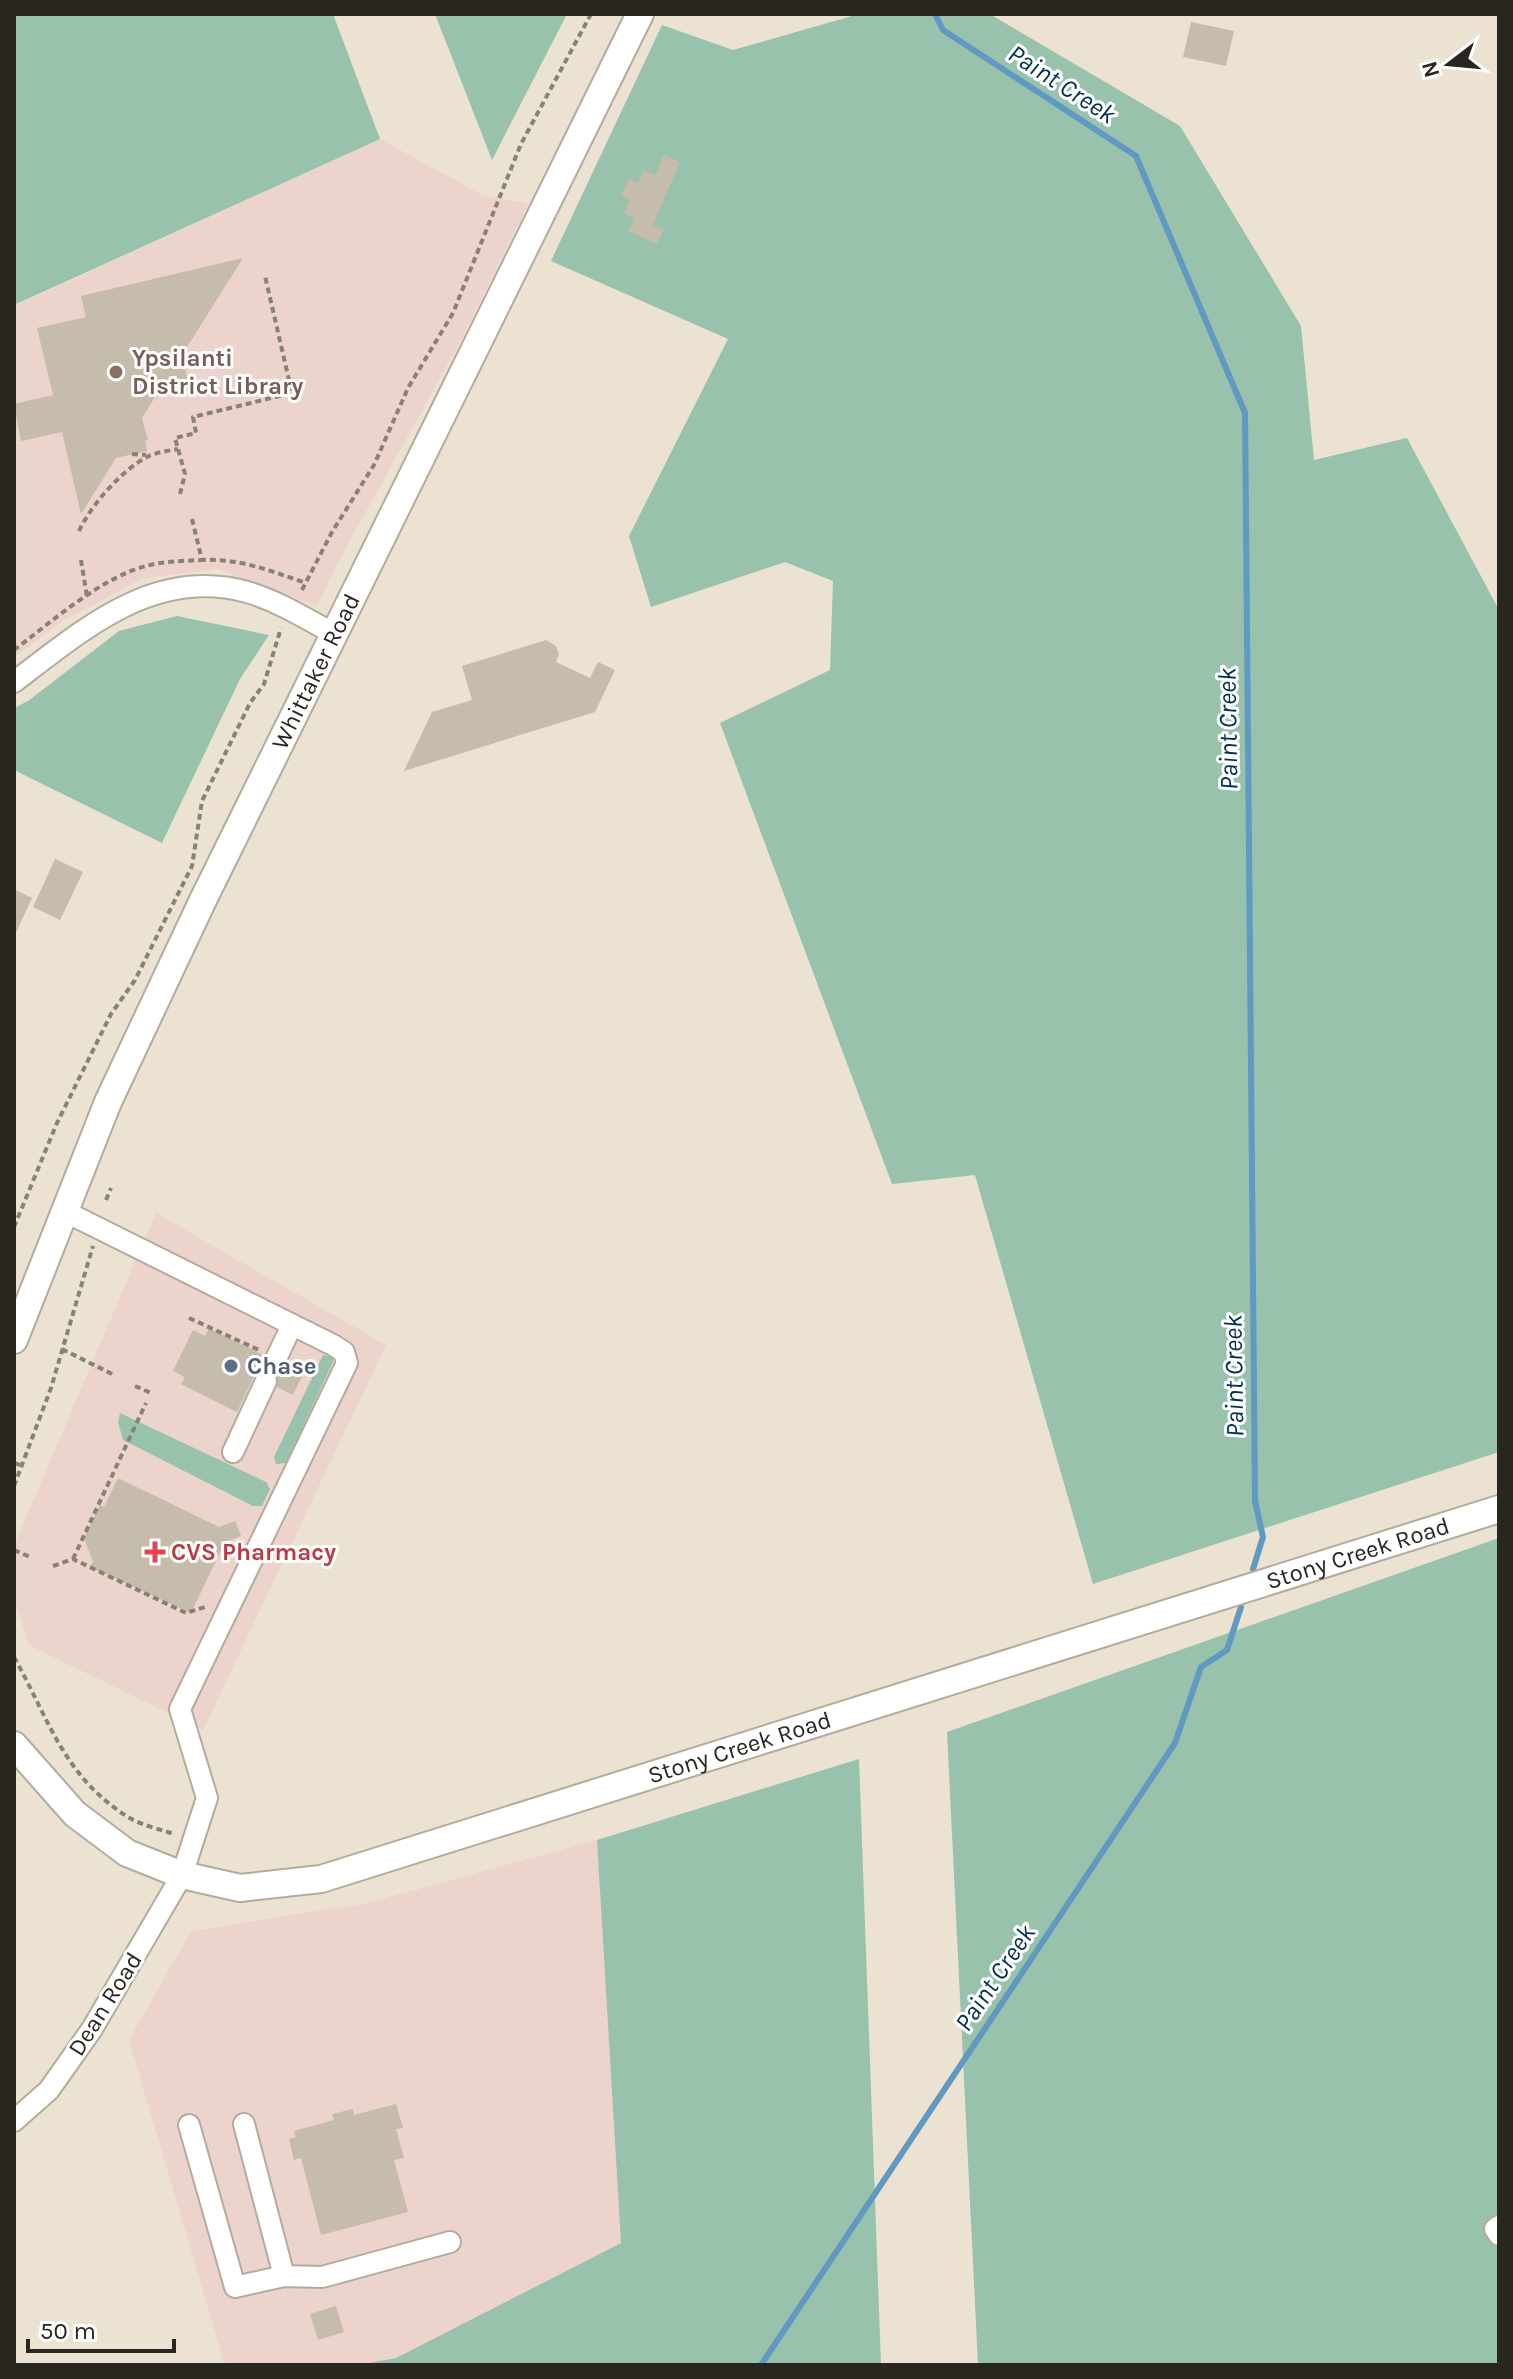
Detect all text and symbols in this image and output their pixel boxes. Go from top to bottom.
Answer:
north arrow [1409,24,1489,104]
water label: Paint Creek [1002,38,1122,131]
text: N [1416,58,1445,80]
place label: Ypsilanti District Library [132,344,303,400]
marker: Ypsilanti District Library [107,363,125,381]
street label: Whittaker Road [266,589,366,754]
water label: Paint Creek [1211,667,1245,790]
water label: Paint Creek [1217,1314,1251,1437]
place label: Chase [247,1352,317,1380]
marker: Chase [222,1357,240,1375]
street label: Stony Creek Road [1263,1511,1453,1595]
place label: CVS Pharmacy [171,1538,336,1566]
marker: CVS Pharmacy [146,1543,164,1561]
street label: Stony Creek Road [644,1706,835,1789]
water label: Paint Creek [948,1918,1042,2037]
street label: Dean Road [62,1947,148,2061]
scale bar [28,2303,174,2353]
text: 50 m [40,2317,96,2345]

